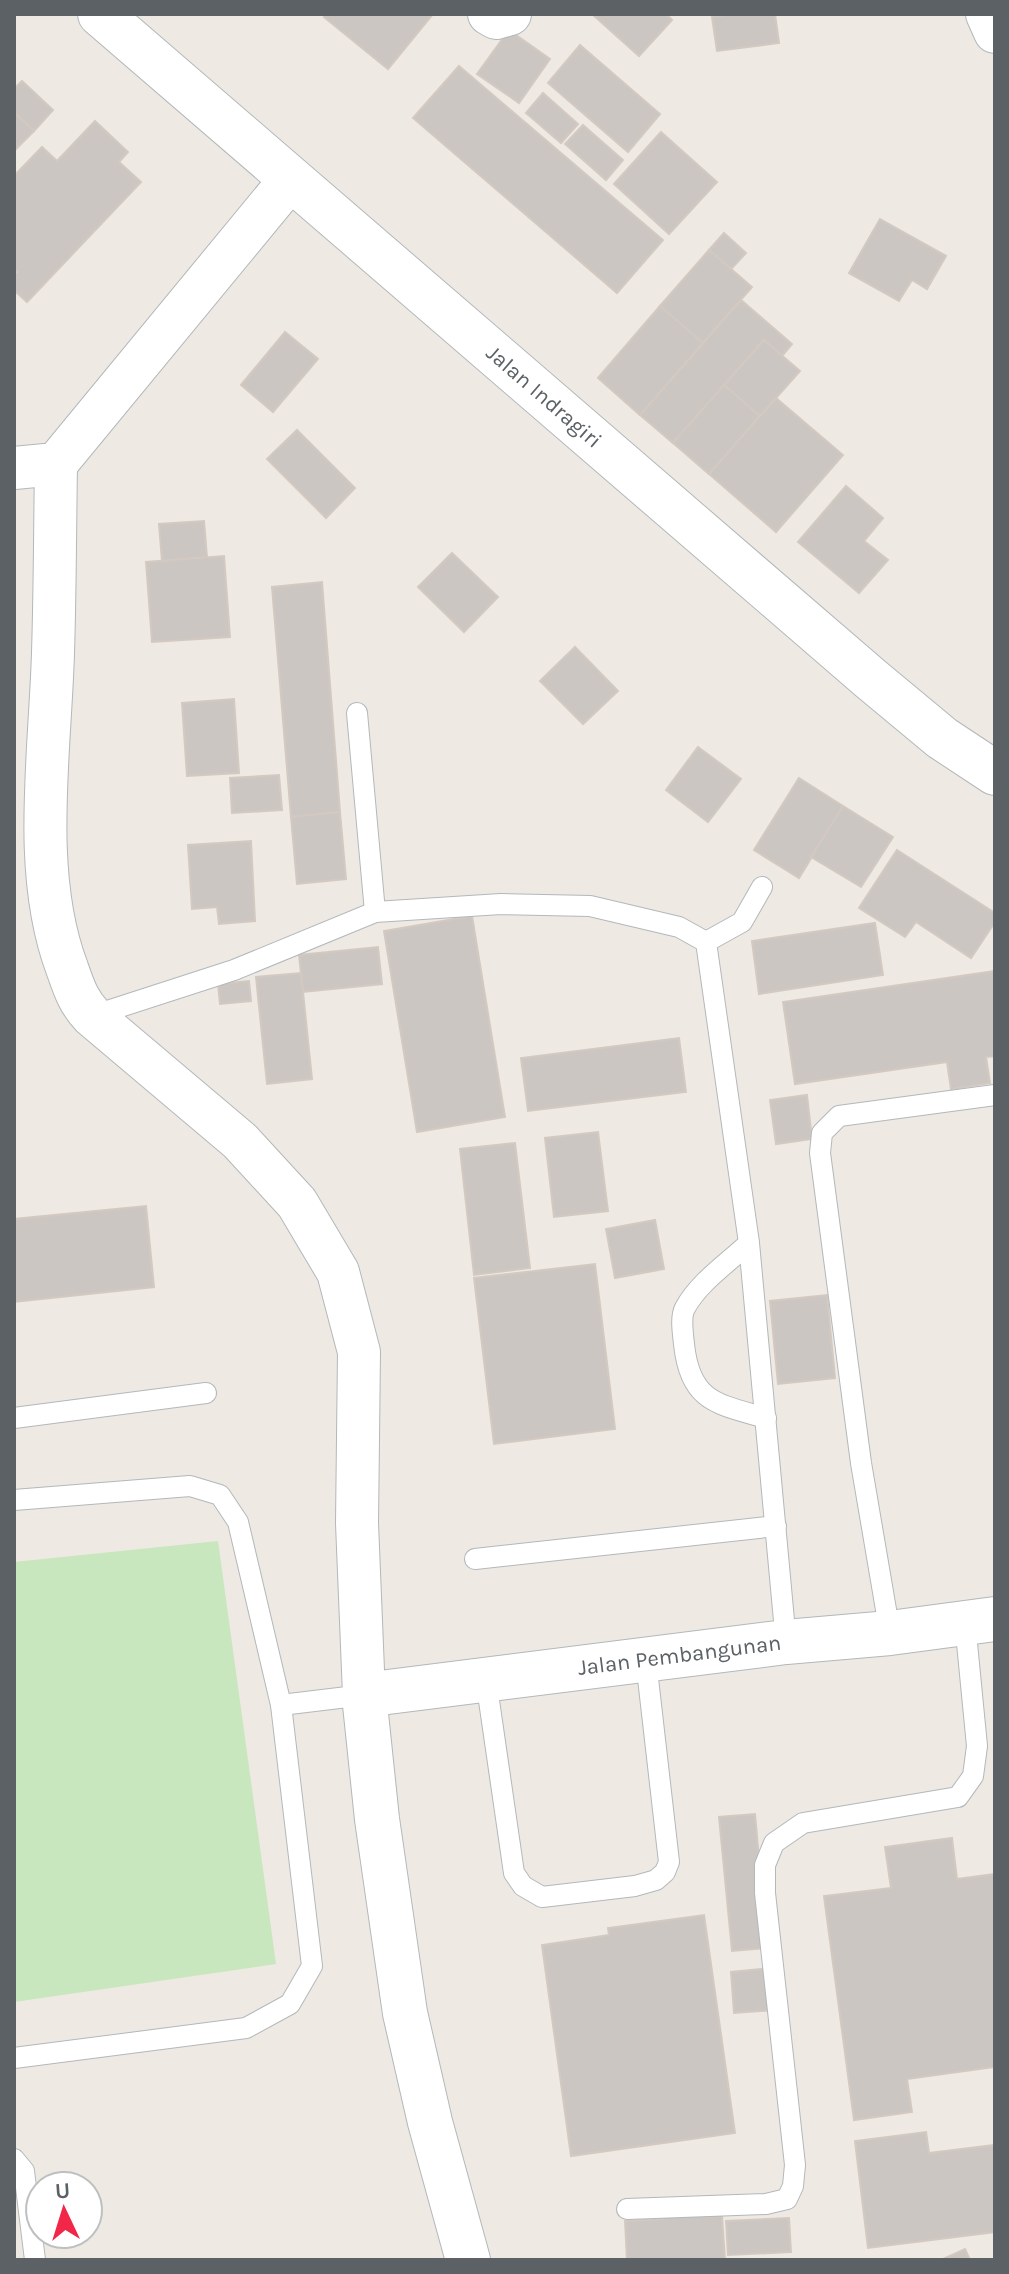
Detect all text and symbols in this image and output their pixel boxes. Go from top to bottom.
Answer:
street label: Jalan Indragiri [481,340,607,454]
street label: Jalan Pembangunan [576,1630,783,1681]
north arrow [24,2170,104,2250]
text: U [54,2178,71,2205]

